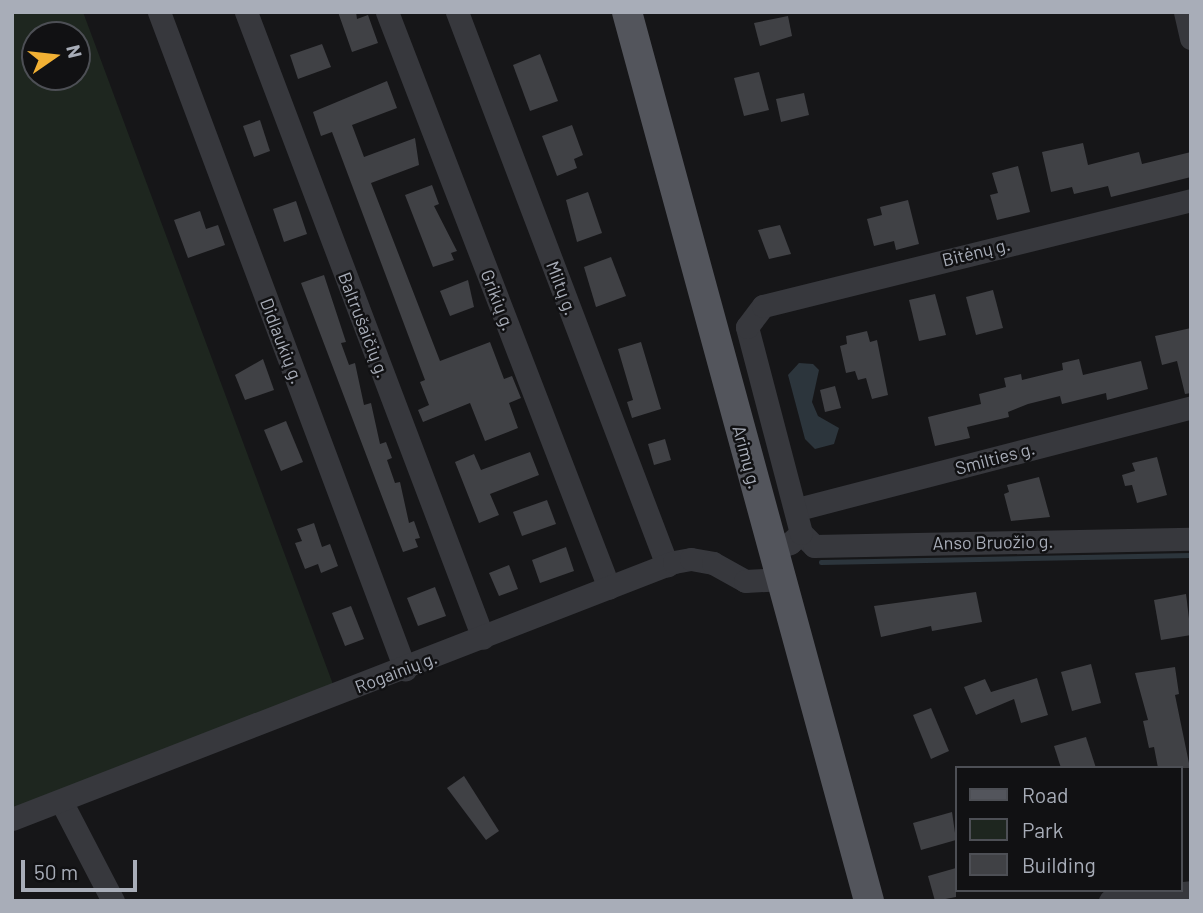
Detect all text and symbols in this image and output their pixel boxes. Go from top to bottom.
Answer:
north arrow [21,21,91,91]
text: N [62,42,88,60]
street label: Bitėnų g. [940,233,1012,271]
street label: Miltų g. [542,258,582,318]
street label: Grikių g. [476,266,520,334]
street label: Baltrušaičių g. [334,269,394,381]
street label: Didlaukių g. [256,295,308,387]
street label: Arimų g. [728,423,766,491]
street label: Smilties g. [953,437,1037,479]
street label: Anso Bruožio g. [933,530,1053,554]
street label: Rogainių g. [352,646,440,698]
legend [954,766,1182,892]
text: Road [1022,782,1068,807]
text: Park [1022,817,1063,842]
scale bar [24,846,140,890]
text: Building [1022,852,1096,877]
text: 50 m [34,859,78,884]

